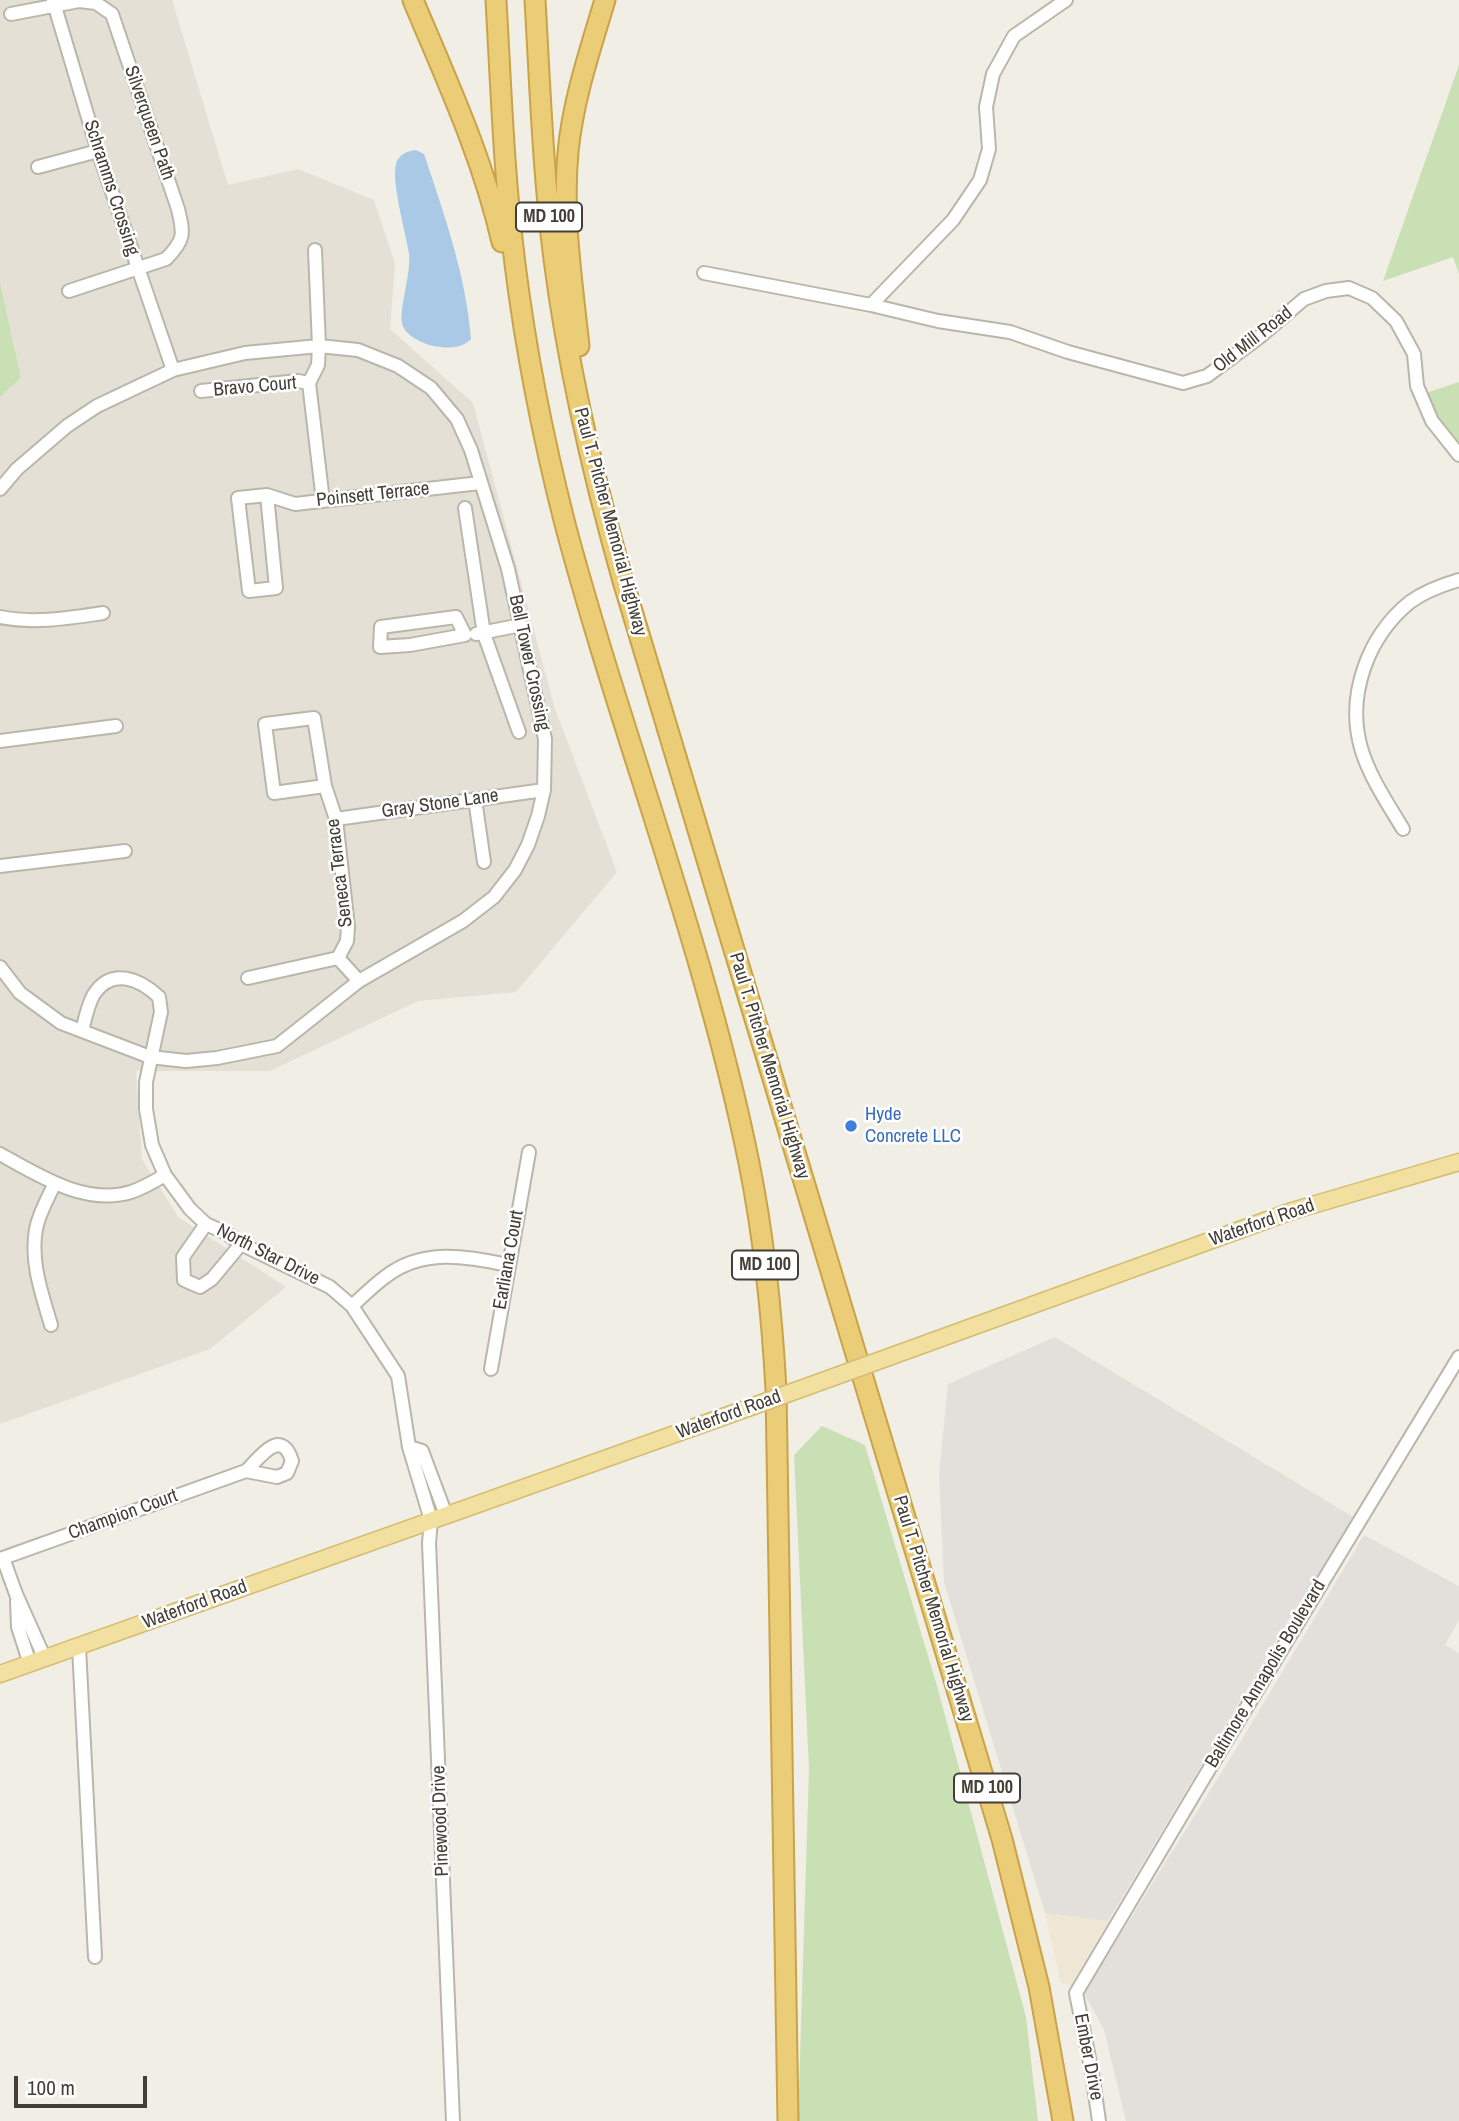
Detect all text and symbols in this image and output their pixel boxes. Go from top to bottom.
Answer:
street label: Silverqueen Path [119,63,179,183]
street label: Schramms Crossing [78,117,144,259]
road number: MD 100 [516,202,582,232]
street label: Old Mill Road [1209,302,1297,378]
street label: Bravo Court [213,372,297,402]
street label: Paul T. Pitcher Memorial Highway [569,405,651,639]
street label: Poinsett Terrace [315,478,431,512]
street label: Bell Tower Crossing [503,593,555,733]
street label: Gray Stone Lane [380,785,500,823]
street label: Seneca Terrace [322,817,358,929]
street label: Paul T. Pitcher Memorial Highway [724,950,814,1182]
place label: Hyde Concrete LLC [865,1104,961,1148]
marker: Hyde Concrete LLC [843,1118,859,1134]
street label: Waterford Road [1207,1194,1317,1252]
street label: Earliana Court [489,1209,529,1311]
street label: North Star Drive [213,1219,323,1291]
road number: MD 100 [732,1250,798,1280]
street label: Waterford Road [674,1386,784,1444]
street label: Champion Court [65,1485,181,1545]
street label: Paul T. Pitcher Memorial Highway [888,1493,978,1725]
street label: Waterford Road [140,1576,250,1634]
street label: Baltimore Annapolis Boulevard [1201,1576,1331,1772]
street label: Pinewood Drive [428,1765,454,1877]
road number: MD 100 [954,1773,1020,1802]
street label: Ember Drive [1068,2012,1108,2102]
scale bar [18,2062,150,2106]
text: 100 m [27,2073,75,2102]

